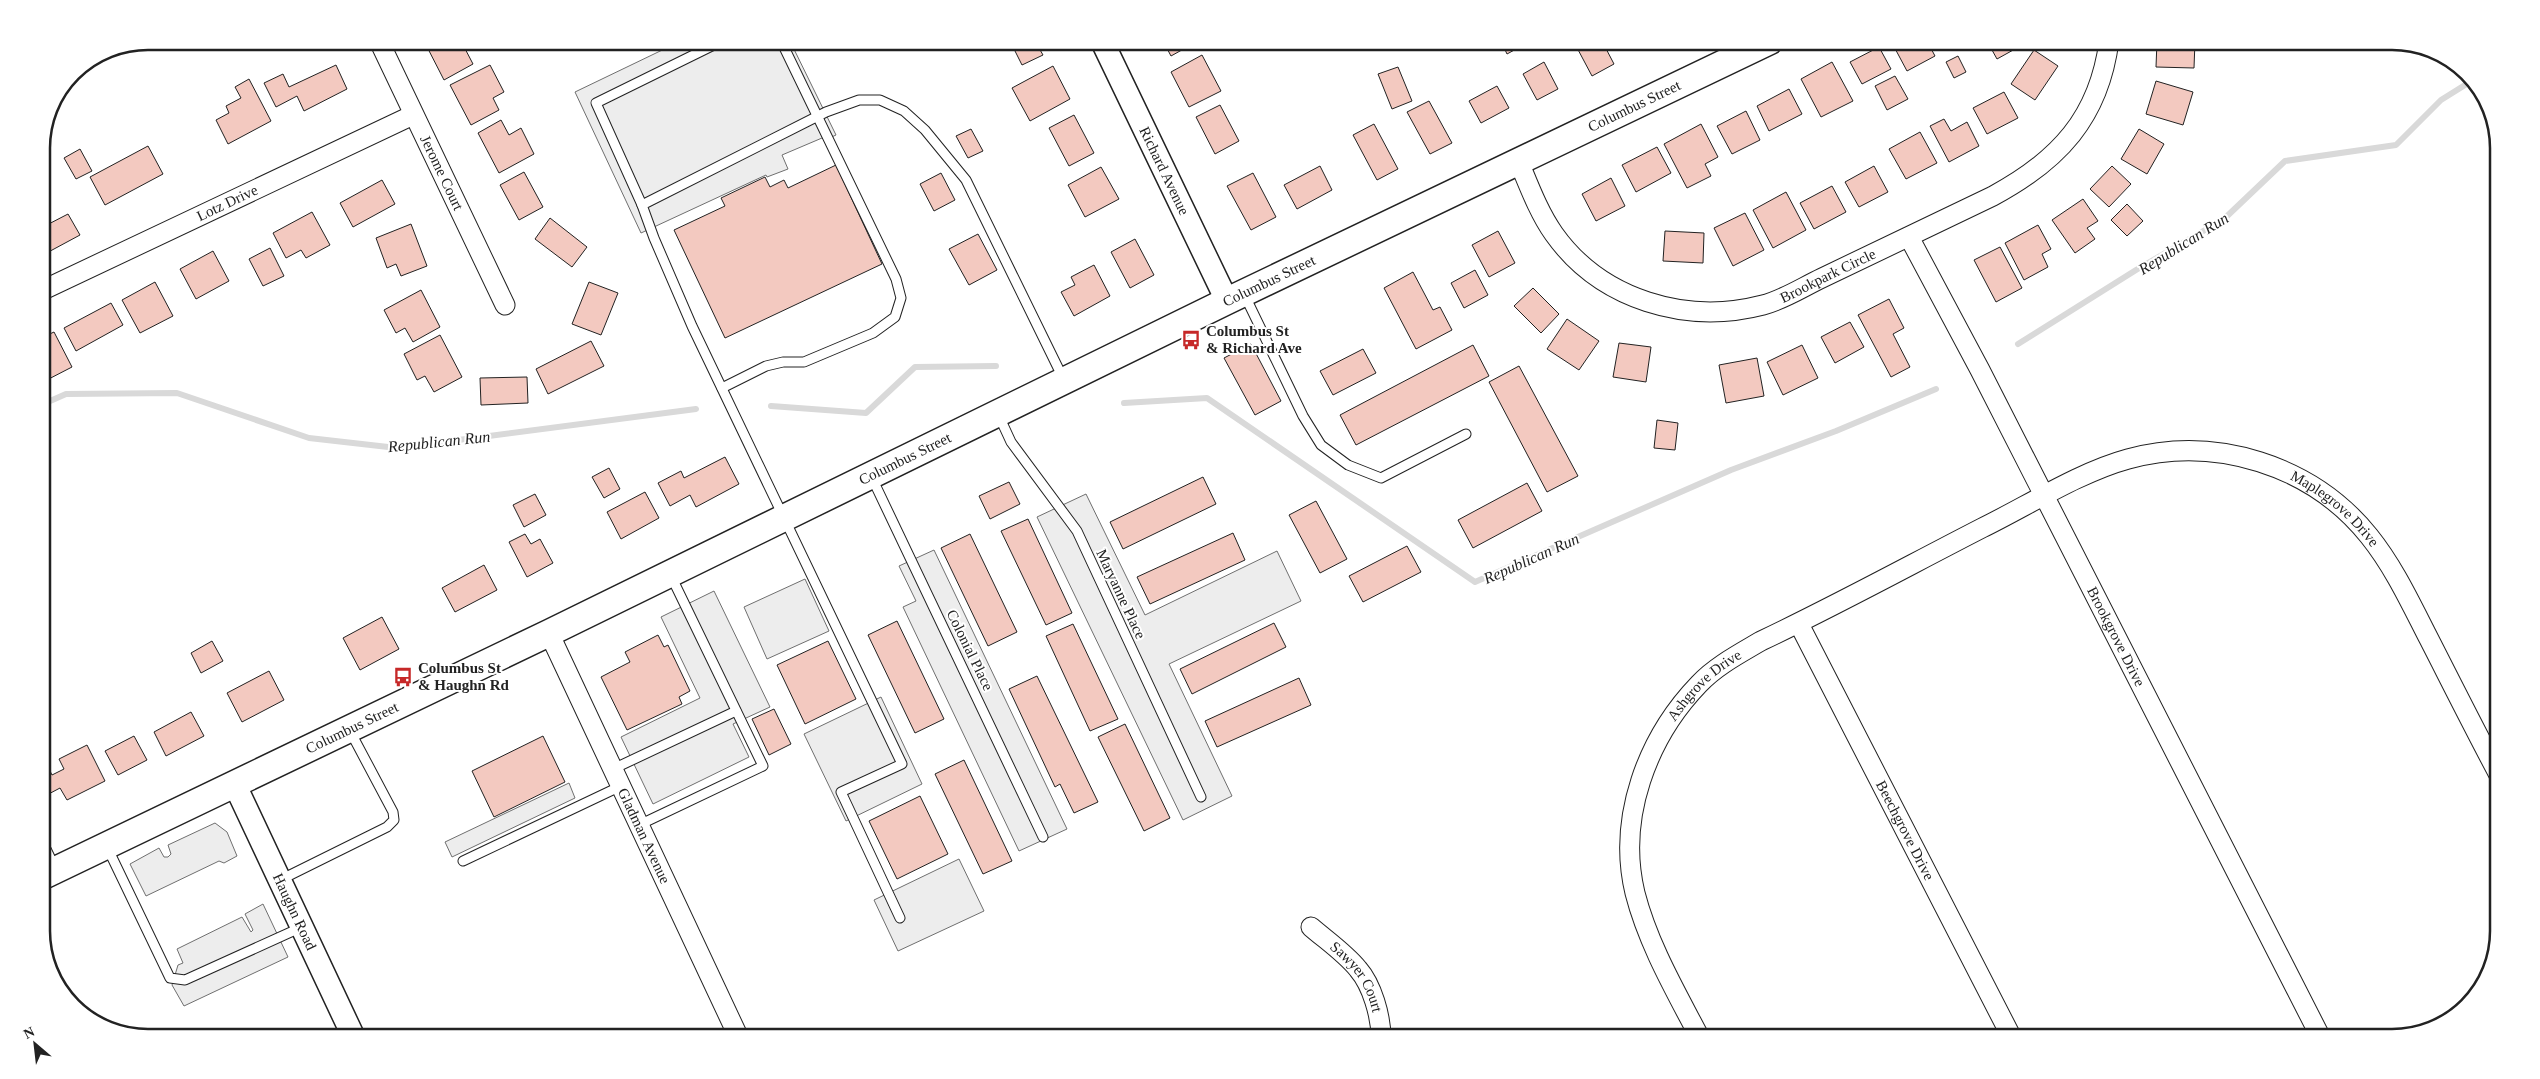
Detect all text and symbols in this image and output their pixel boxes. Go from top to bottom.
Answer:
street label: Columbus Street [1585,77,1684,135]
street label: Richard Avenue [1136,124,1193,218]
street label: Jerome Court [417,133,467,214]
street label: Lotz Drive [194,182,261,224]
water label: Republican Run [2134,209,2232,279]
street label: Brookpark Circle [1777,245,1879,306]
street label: Columbus Street [1220,252,1318,310]
place label: Columbus St & Richard Ave [1206,323,1302,356]
bus stop icon: Columbus St & Richard Ave [1180,329,1202,351]
water label: Republican Run [386,428,491,456]
street label: Columbus Street [856,429,954,488]
street label: Maplegrove Drive [2288,467,2382,550]
water label: Republican Run [1480,530,1582,588]
street label: Maryanne Place [1093,547,1149,642]
street label: Brookgrove Drive [2084,584,2148,689]
street label: Colonial Place [944,607,997,693]
street label: Ashgrove Drive [1664,646,1744,724]
place label: Columbus St & Haughn Rd [418,660,510,693]
bus stop icon: Columbus St & Haughn Rd [392,666,414,688]
street label: Columbus Street [303,698,401,757]
street label: Beechgrove Drive [1873,778,1937,883]
street label: Gladman Avenue [615,786,674,886]
street label: Haughn Road [270,871,320,953]
street label: Sawyer Court [1327,938,1386,1015]
north arrow [10,1019,60,1069]
text: N [21,1024,37,1042]

